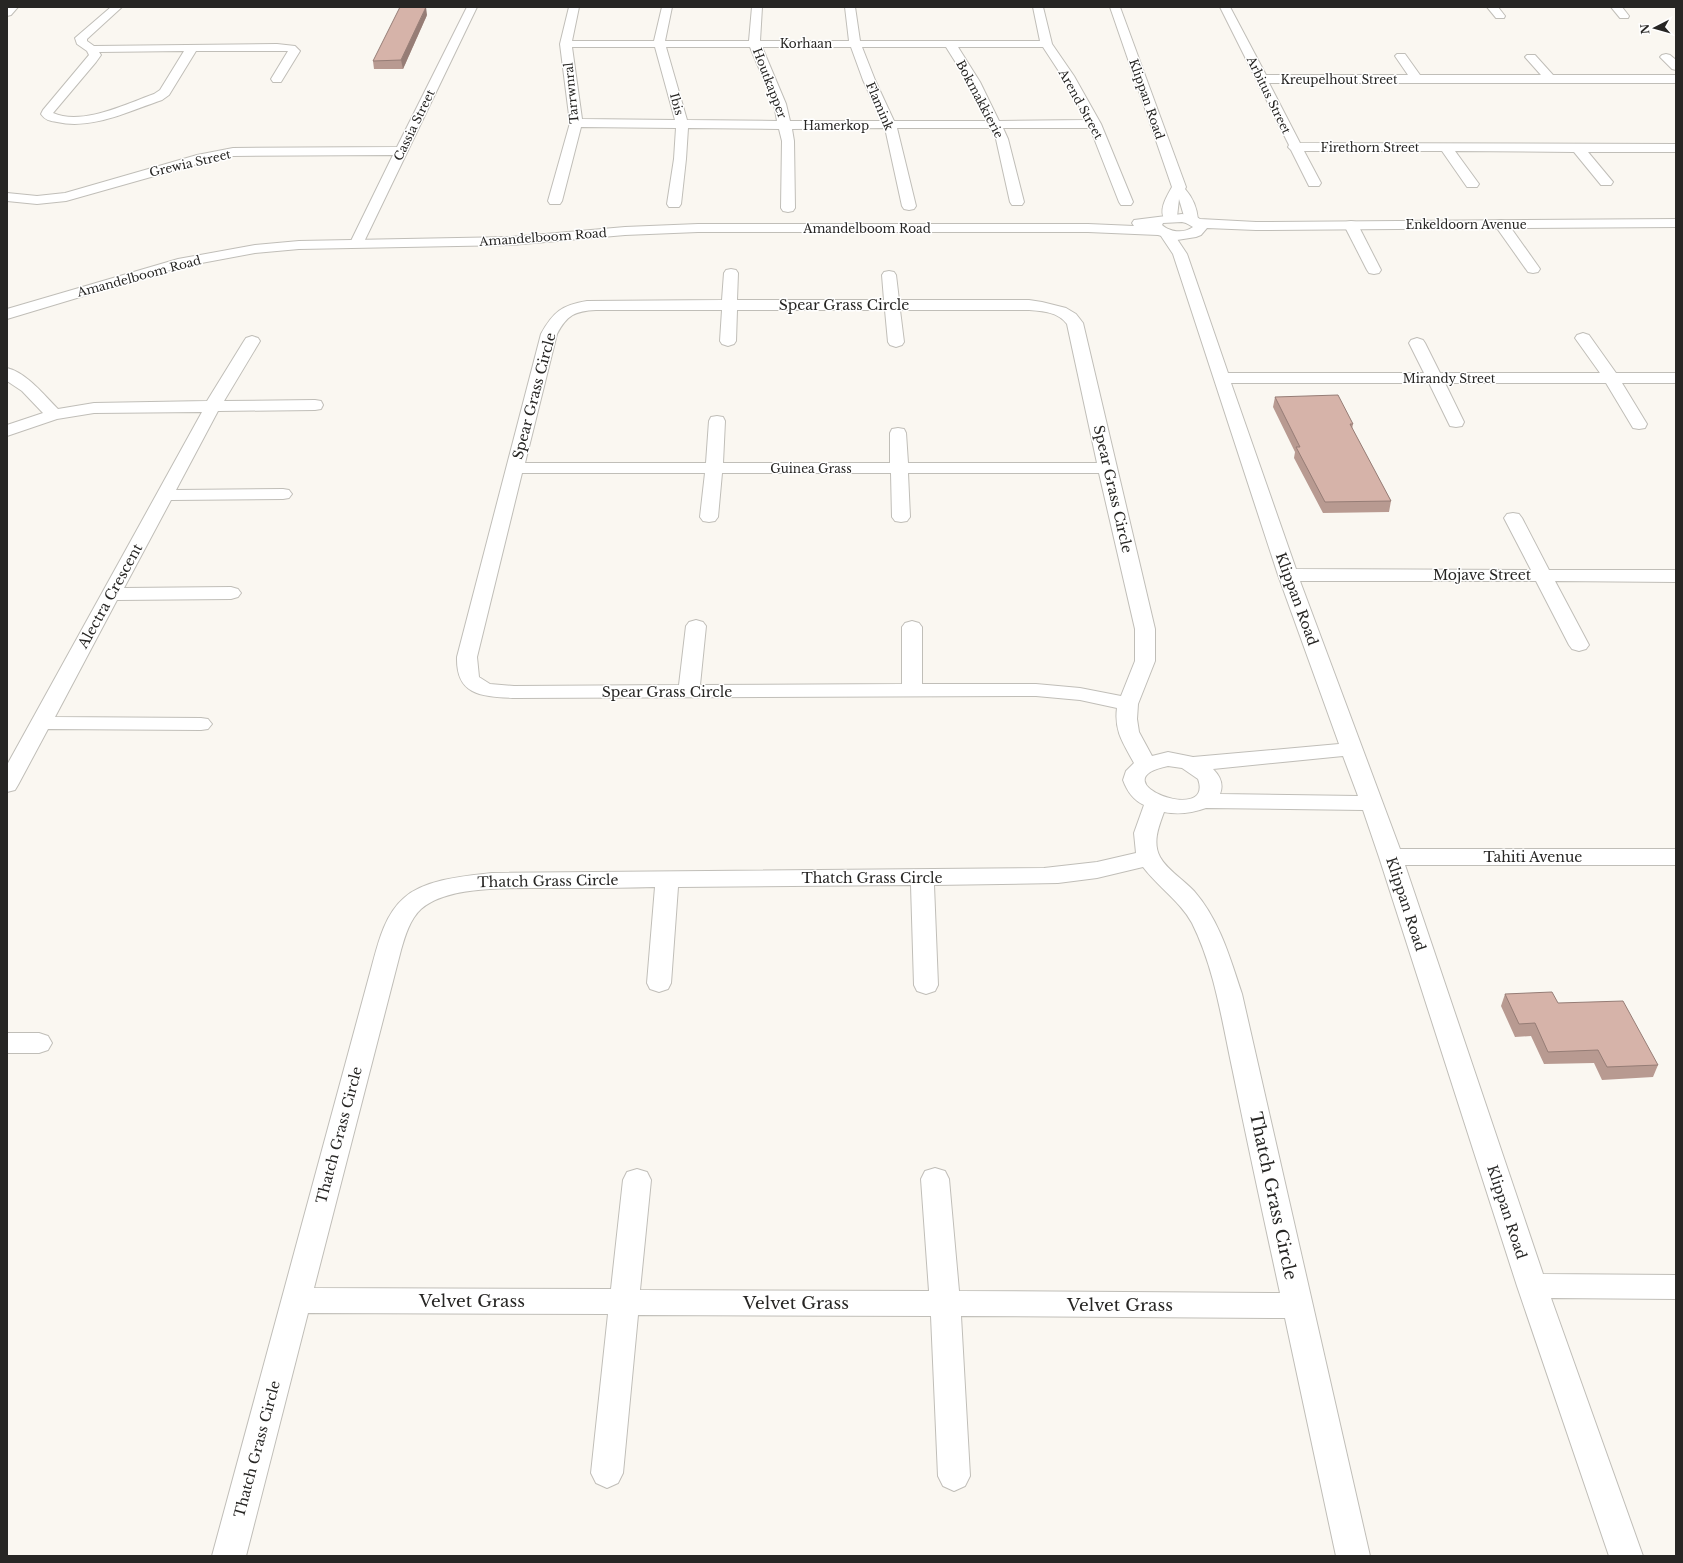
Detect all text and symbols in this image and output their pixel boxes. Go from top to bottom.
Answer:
north arrow [1635,8,1675,48]
text: N [1637,23,1653,35]
street label: Korhaan [780,36,832,51]
street label: Houtkapper [750,46,790,121]
street label: Arbitus Street [1243,53,1294,137]
street label: Bokmakkierie [953,57,1007,141]
street label: Klippan Road [1126,57,1168,141]
street label: Tarrwnral [560,62,582,124]
street label: Arend Street [1055,66,1107,142]
street label: Kreupelhout Street [1280,72,1398,87]
street label: Flamink [863,79,897,133]
street label: Cassia Street [390,87,438,163]
street label: Ibis [667,91,687,117]
street label: Hamerkop [803,118,869,133]
street label: Firethorn Street [1321,140,1420,155]
street label: Grewia Street [148,146,233,180]
street label: Enkeldoorn Avenue [1405,217,1527,232]
street label: Amandelboom Road [802,221,931,236]
street label: Amandelboom Road [478,225,607,249]
street label: Amandelboom Road [74,252,203,300]
street label: Spear Grass Circle [779,296,909,314]
street label: Spear Grass Circle [508,331,560,461]
street label: Mirandy Street [1403,371,1496,386]
street label: Spear Grass Circle [1090,423,1136,555]
street label: Guinea Grass [770,461,852,476]
street label: Alectra Crescent [73,540,147,652]
street label: Klippan Road [1272,550,1322,649]
street label: Mojave Street [1433,566,1532,584]
street label: Spear Grass Circle [602,683,732,701]
street label: Tahiti Avenue [1484,848,1582,866]
street label: Klippan Road [1382,855,1430,954]
street label: Thatch Grass Circle [801,869,943,887]
street label: Thatch Grass Circle [477,871,619,891]
street label: Thatch Grass Circle [312,1065,366,1205]
street label: Thatch Grass Circle [1245,1110,1301,1282]
street label: Klippan Road [1483,1163,1531,1262]
street label: Velvet Grass [418,1291,525,1312]
street label: Velvet Grass [742,1293,849,1314]
street label: Velvet Grass [1066,1295,1173,1316]
street label: Thatch Grass Circle [230,1379,284,1519]

